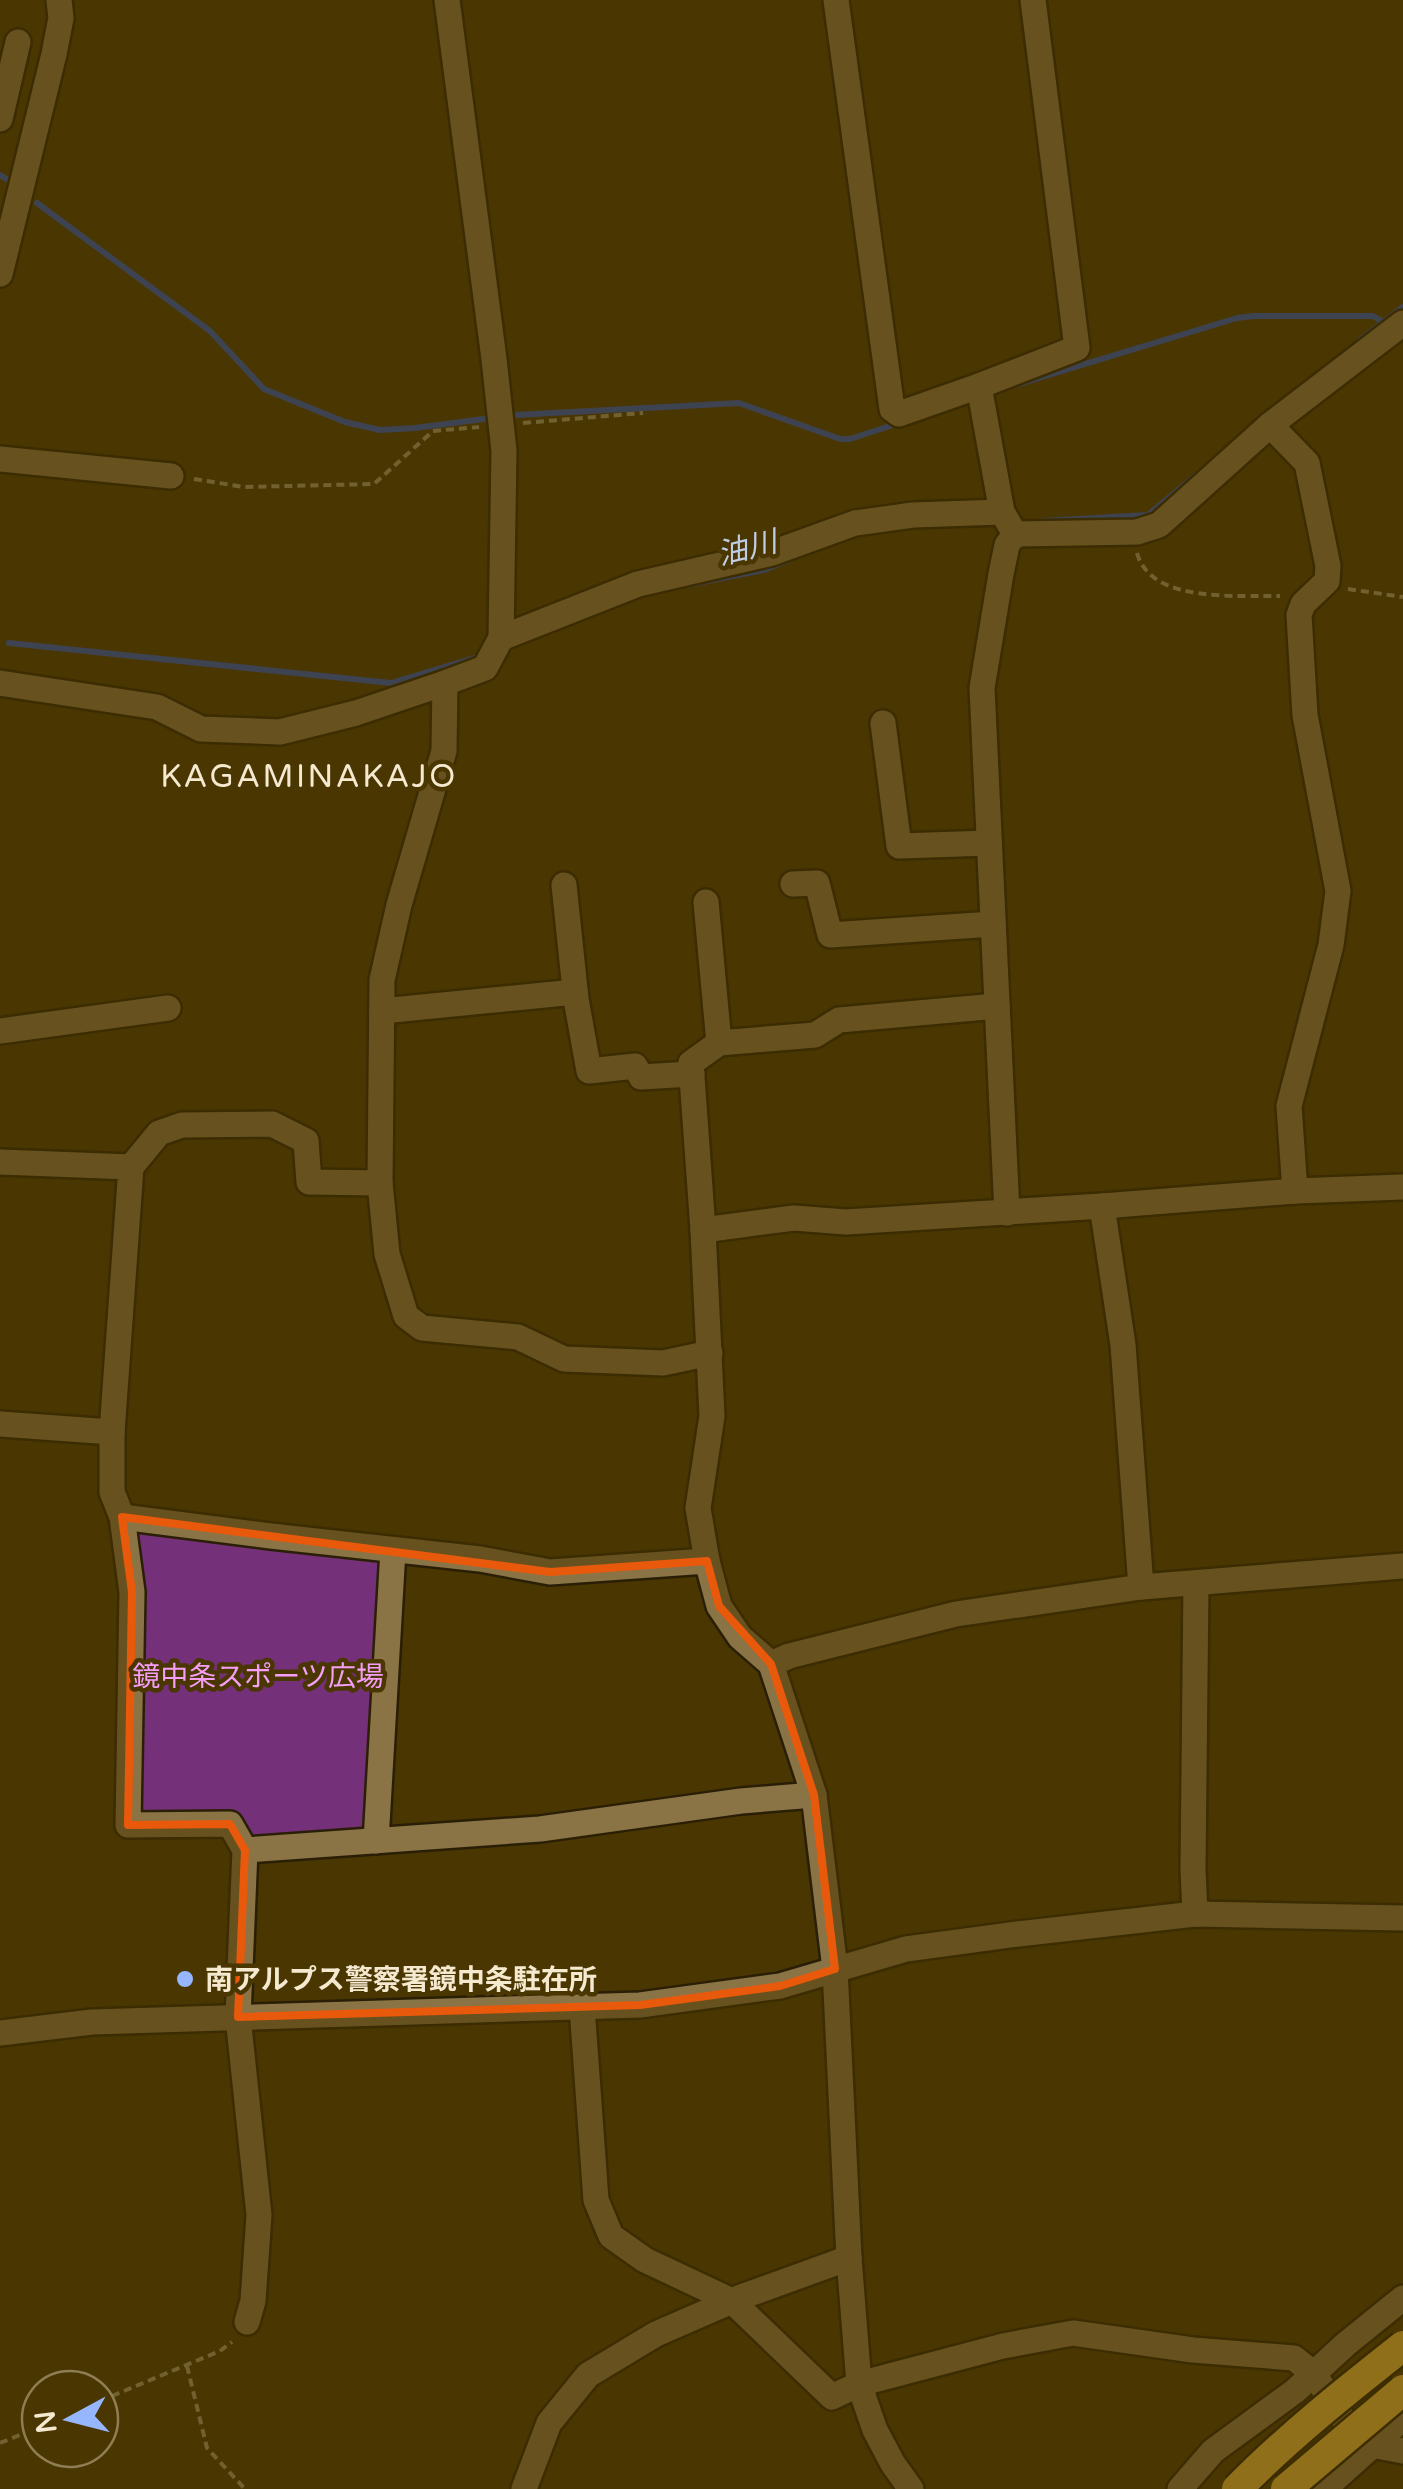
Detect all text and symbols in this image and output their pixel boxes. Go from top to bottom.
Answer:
water label: 油川 [714,523,784,574]
district label: KAGAMINAKAJO [160,758,458,796]
park label: 鏡中条スポーツ広場 [132,1660,384,1694]
place label: 南アルプス警察署鏡中条駐在所 [205,1963,597,1997]
marker: 南アルプス警察署鏡中条駐在所 [174,1968,196,1990]
north arrow [20,2369,120,2469]
text: N [28,2409,64,2435]

